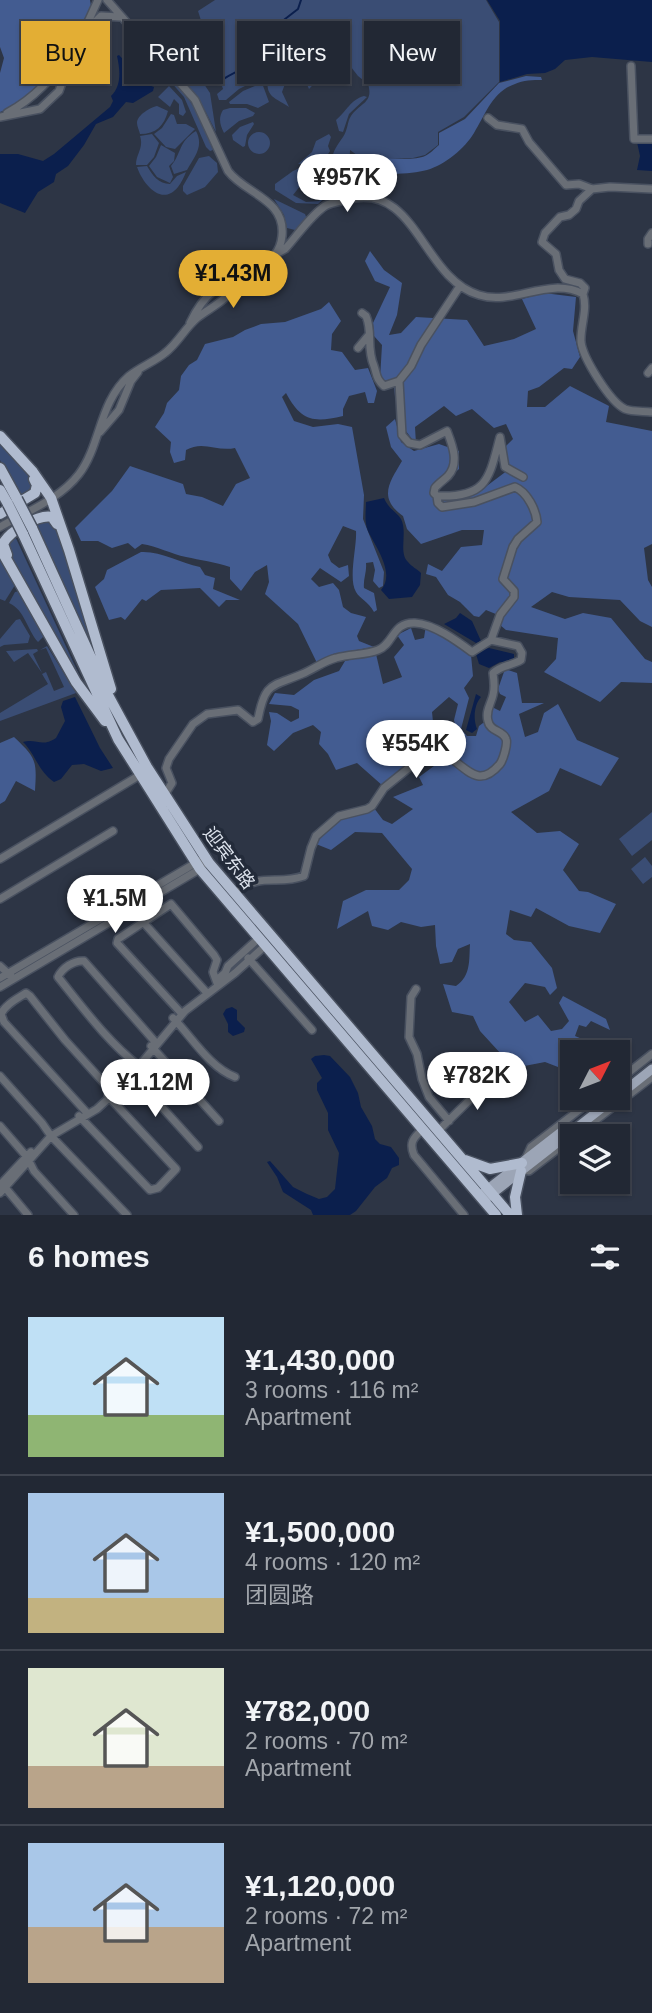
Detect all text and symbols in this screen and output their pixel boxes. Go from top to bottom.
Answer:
chip: Buy [21,21,110,84]
chip: Rent [124,21,223,84]
chip: Filters [237,21,350,84]
chip: New [364,21,460,84]
pin: ¥957K [298,154,396,214]
text: ¥957K [313,164,381,190]
pin: ¥1.43M [176,250,290,310]
text: ¥1.43M [195,260,271,286]
pin: ¥554K [367,720,465,780]
text: ¥554K [382,730,450,756]
street label: 迎宾东路 [199,823,259,893]
pin: ¥1.5M [66,876,164,935]
text: ¥1.5M [83,885,147,911]
north arrow [560,1040,630,1110]
map controls [560,1040,630,1194]
pin: ¥782K [428,1052,526,1112]
pin: ¥1.12M [98,1060,212,1119]
text: ¥782K [443,1062,511,1088]
text: ¥1.12M [117,1069,193,1095]
button: layers [560,1124,630,1194]
icon: filters [586,1238,624,1276]
text: 6 homes [28,1240,150,1273]
text: ¥1,430,000 [245,1343,395,1376]
icon: home [84,1345,168,1429]
text: 3 rooms · 116 m² [245,1377,418,1403]
text: Apartment [245,1404,351,1430]
text: ¥1,500,000 [245,1515,395,1548]
icon: home [84,1521,168,1605]
text: 4 rooms · 120 m² [245,1549,420,1575]
text: 团圆路 [245,1582,314,1608]
text: ¥782,000 [245,1694,370,1727]
icon: home [84,1696,168,1780]
text: 2 rooms · 70 m² [245,1728,407,1754]
text: Apartment [245,1755,351,1781]
text: ¥1,120,000 [245,1869,395,1902]
icon: home [84,1871,168,1955]
text: 2 rooms · 72 m² [245,1903,407,1929]
text: Apartment [245,1930,351,1956]

